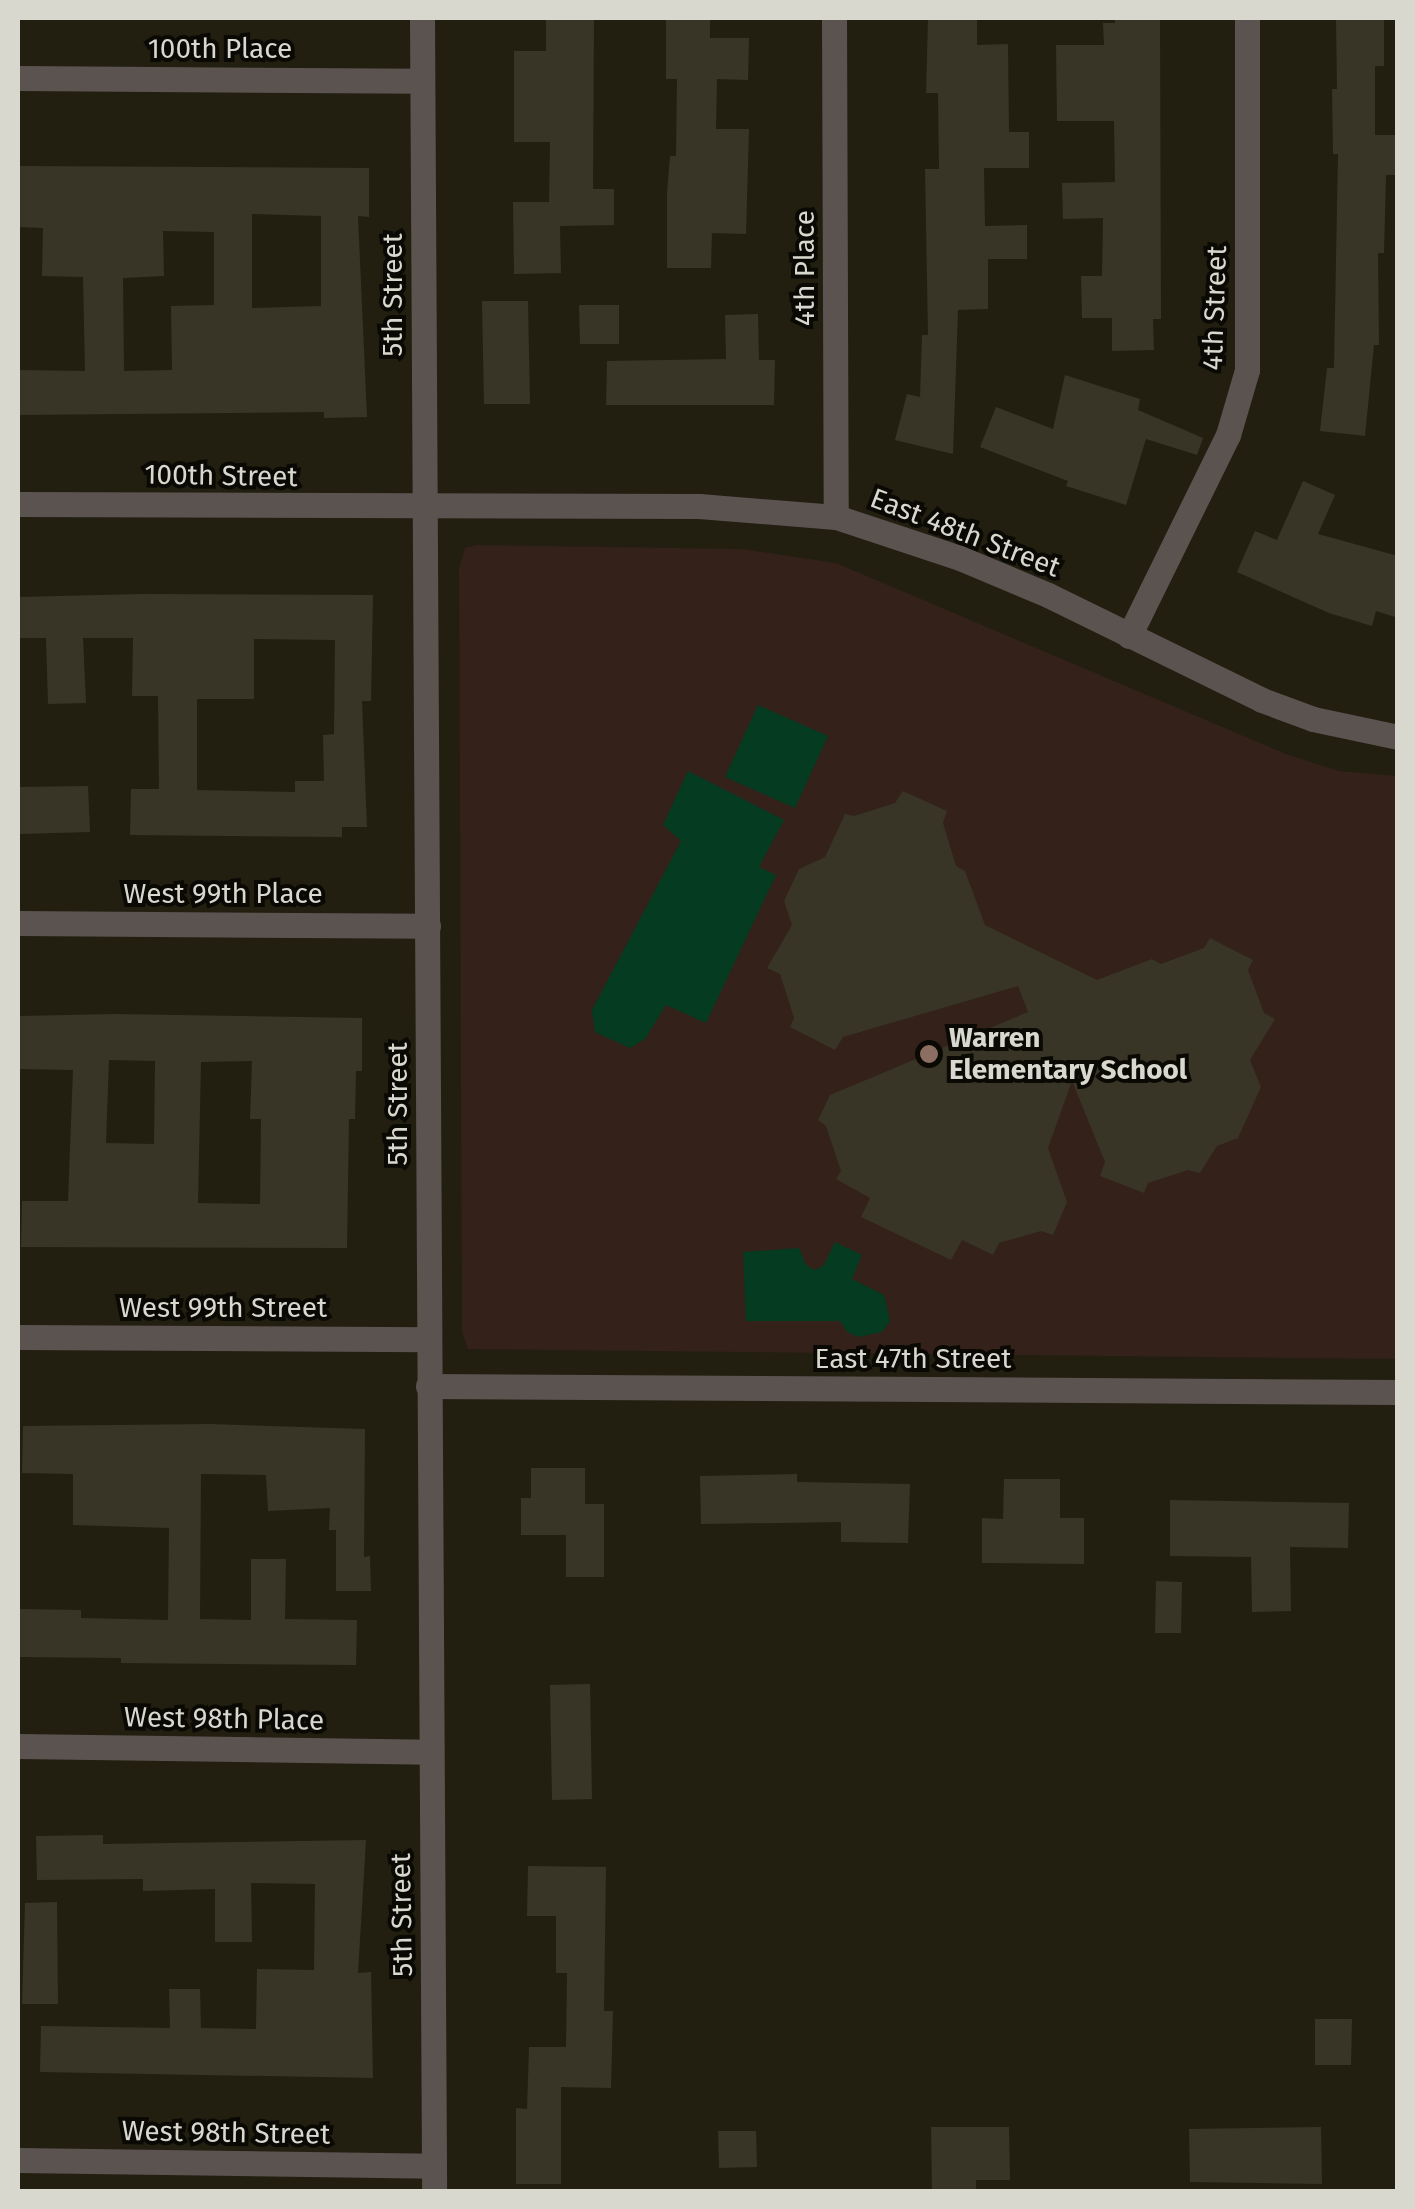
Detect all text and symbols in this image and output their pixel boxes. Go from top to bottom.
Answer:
street label: 100th Place [148,32,292,66]
street label: 4th Place [788,210,822,326]
street label: 5th Street [376,233,410,357]
street label: 4th Street [1196,245,1234,371]
street label: 100th Street [144,458,298,494]
street label: East 48th Street [865,481,1065,585]
street label: West 99th Place [123,877,323,911]
place label: Warren Elementary School [949,1021,1187,1087]
street label: 5th Street [381,1042,415,1166]
marker: Warren Elementary School [918,1043,940,1065]
street label: West 99th Street [119,1291,327,1325]
street label: East 47th Street [815,1342,1011,1376]
street label: West 98th Place [124,1700,324,1738]
street label: 5th Street [384,1853,420,1977]
street label: West 98th Street [121,2114,331,2152]

